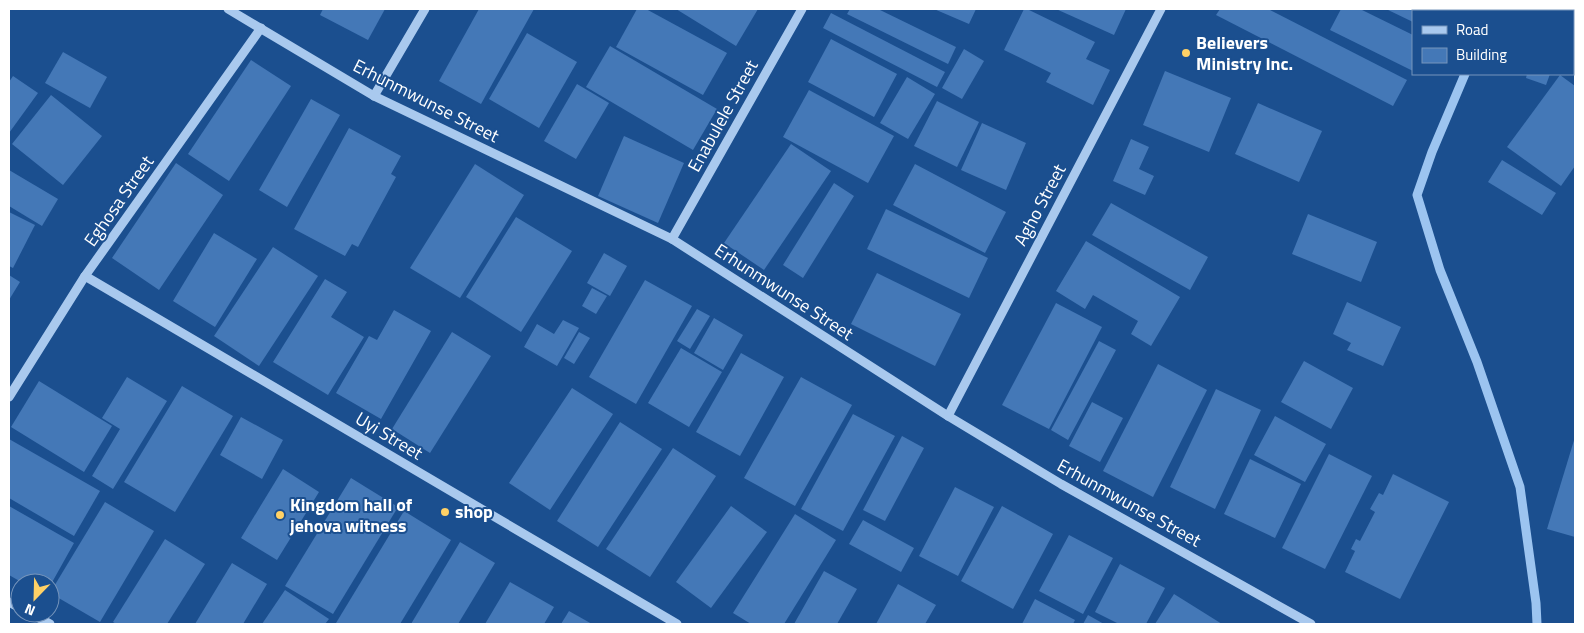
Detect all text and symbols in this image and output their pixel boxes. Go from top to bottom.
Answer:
legend [1412,10,1574,75]
text: Road [1456,18,1488,41]
place label: Believers Ministry Inc. [1196,29,1293,77]
text: Building [1456,43,1507,66]
marker: Believers Ministry Inc. [1180,47,1192,59]
street label: Erhunmwunse Street [348,52,505,149]
street label: Enabulele Street [681,54,765,177]
street label: Eghosa Street [77,149,160,252]
street label: Agho Street [1007,158,1073,251]
street label: Erhunmwunse Street [709,236,860,347]
street label: Uyi Street [350,405,429,467]
street label: Erhunmwunse Street [1052,452,1207,554]
place label: Kingdom hall of jehova witness [289,491,413,539]
place label: shop [455,498,493,525]
marker: shop [439,506,451,518]
marker: Kingdom hall of jehova witness [274,509,286,521]
north arrow [10,573,60,623]
text: N [21,599,38,622]

